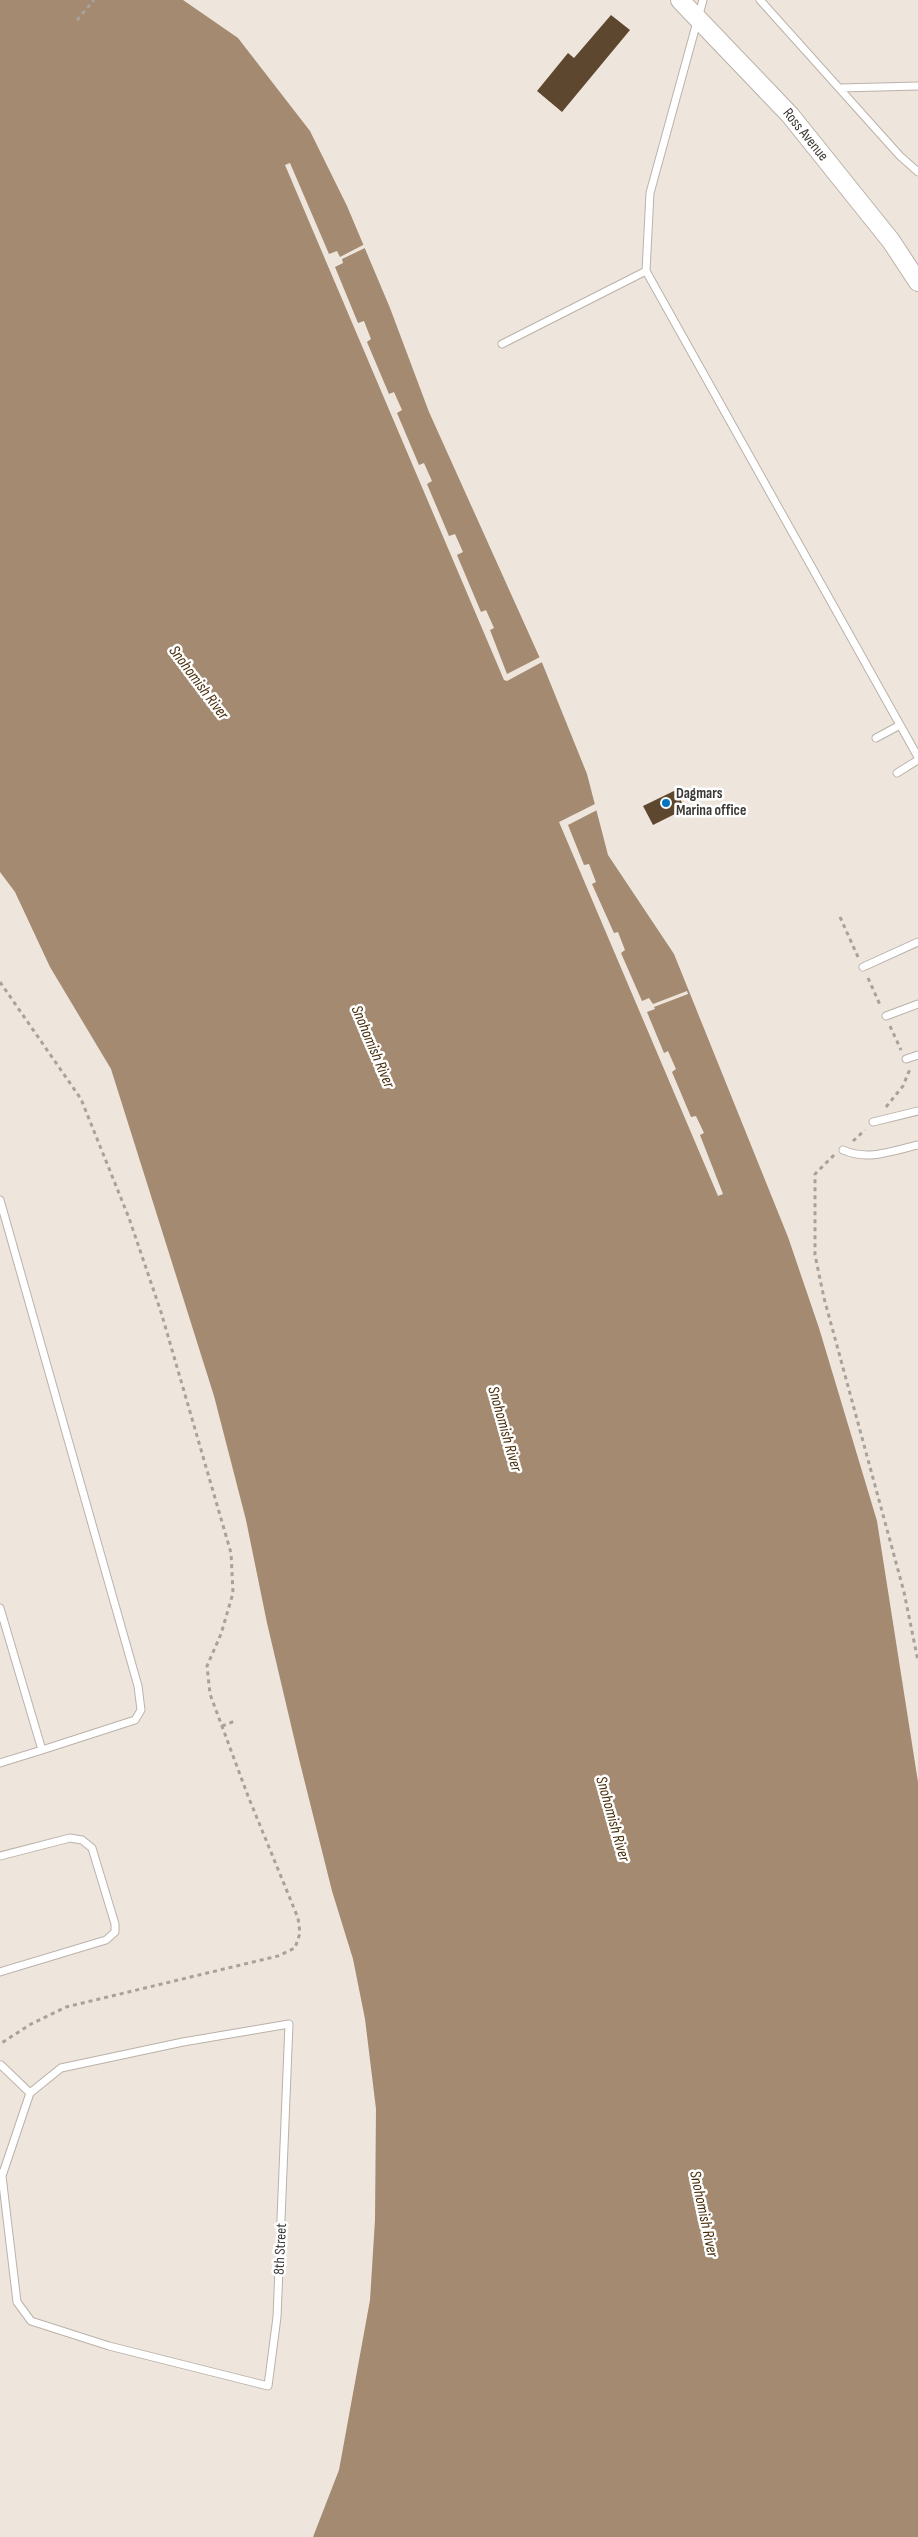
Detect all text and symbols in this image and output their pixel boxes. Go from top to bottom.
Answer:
street label: Ross Avenue [778,105,832,165]
water label: Snohomish River [164,642,232,724]
place label: Dagmars Marina office [676,785,746,820]
marker: Dagmars Marina office [660,797,672,809]
water label: Snohomish River [346,1003,398,1091]
water label: Snohomish River [483,1384,525,1474]
water label: Snohomish River [591,1774,633,1864]
water label: Snohomish River [684,2169,722,2259]
street label: 8th Street [271,2223,291,2275]

